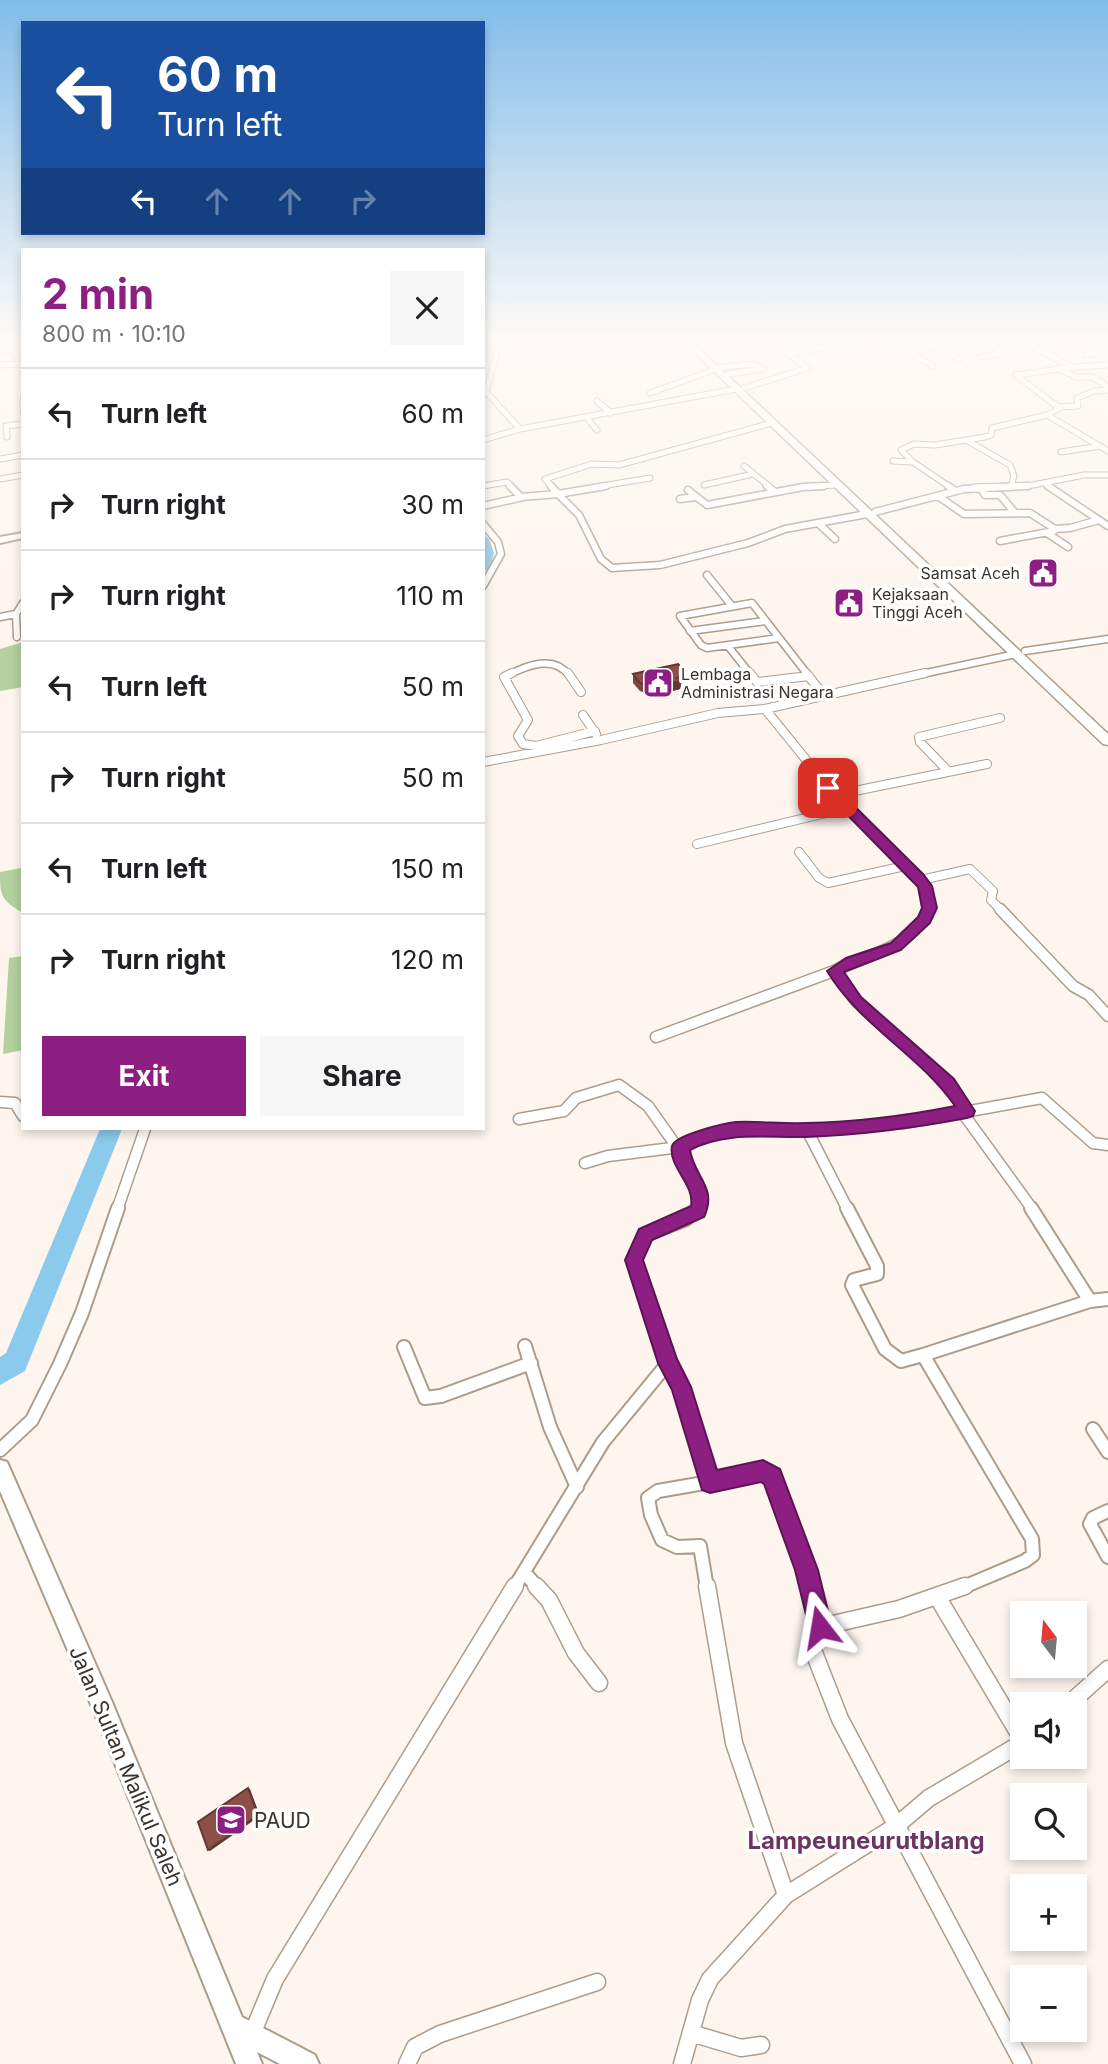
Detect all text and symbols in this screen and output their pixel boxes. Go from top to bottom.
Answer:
text: 60 m [157,45,278,104]
icon: left [42,49,133,140]
text: Turn left [157,105,282,144]
icon: left [125,182,163,220]
icon: ahead [198,182,236,220]
icon: ahead [271,182,309,220]
icon: right [344,182,382,220]
text: 2 min [42,268,154,319]
button: close [390,271,464,345]
text: 800 m · 10:10 [42,320,186,348]
icon: left [42,395,80,433]
text: Turn left [101,398,207,429]
text: 60 m [401,398,464,429]
icon: right [42,486,80,524]
text: Turn right [101,489,226,520]
text: 30 m [401,489,464,520]
public building icon: Samsat Aceh [1026,556,1060,590]
place label: Samsat Aceh [921,563,1020,583]
icon: right [42,577,80,615]
text: Turn right [101,580,226,611]
text: 110 m [396,580,464,611]
place label: Kejaksaan Tinggi Aceh [872,584,963,622]
public building icon: Kejaksaan Tinggi Aceh [832,586,866,620]
place label: Lembaga Administrasi Negara [681,664,834,702]
public building icon: Lembaga Administrasi Negara [641,666,675,700]
icon: left [42,668,80,706]
text: Turn left [101,671,207,702]
text: 50 m [402,671,464,702]
pin [798,758,858,818]
icon: right [42,759,80,797]
text: Turn right [101,762,226,793]
text: 50 m [402,762,464,793]
icon: arrive [809,769,847,807]
icon: left [42,850,80,888]
text: Turn left [101,853,207,884]
text: 150 m [391,853,464,884]
icon: right [42,941,80,979]
text: Turn right [101,944,226,975]
text: 120 m [391,944,464,975]
button: Exit [42,1036,246,1116]
button: Share [260,1036,464,1116]
position arrow [783,1590,857,1664]
north arrow [1010,1601,1087,1678]
map controls [1010,1601,1087,2042]
street label: Jalan Sultan Malikul Saleh [64,1642,188,1890]
button: sound [1010,1692,1087,1769]
button: search [1010,1783,1087,1860]
school or university icon: PAUD [214,1803,248,1837]
place label: PAUD [254,1808,311,1833]
district label: Lampeuneurutblang [747,1826,985,1855]
button: + [1010,1874,1087,1951]
button: − [1010,1965,1087,2042]

